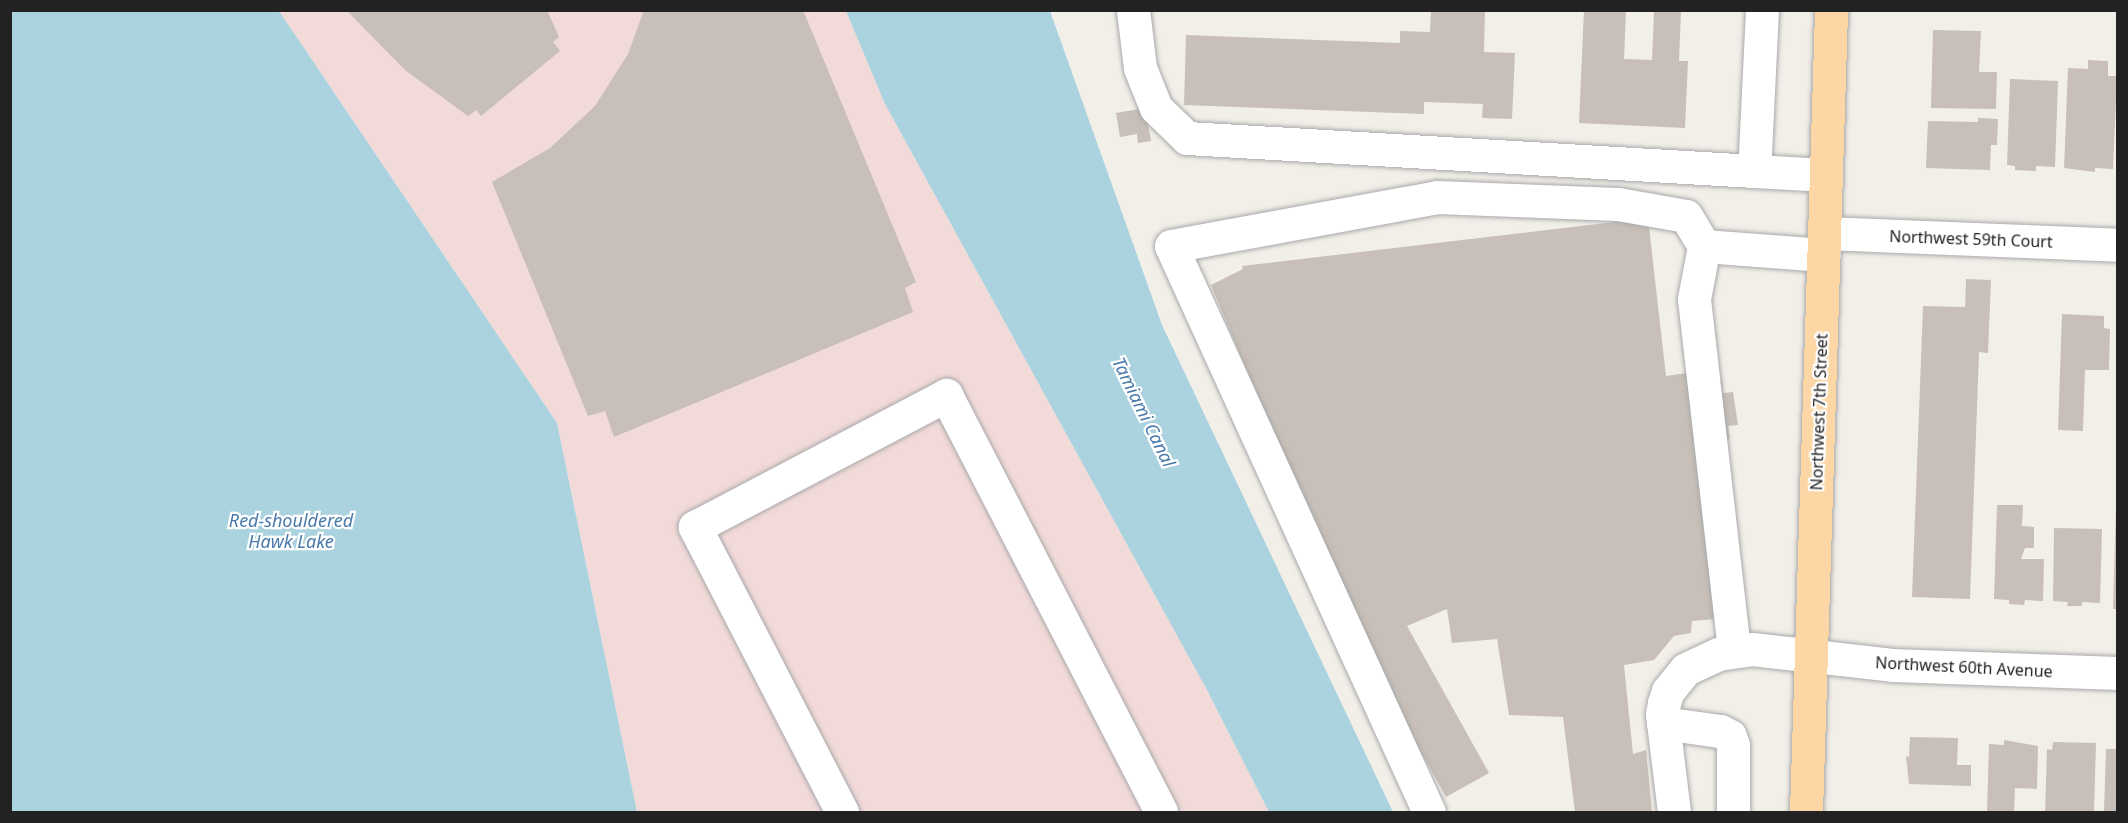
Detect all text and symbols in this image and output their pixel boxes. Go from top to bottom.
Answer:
street label: Northwest 59th Court [1889,227,2053,251]
street label: Northwest 7th Street [1807,333,1831,491]
water label: Tamiami Canal [1108,354,1180,470]
water label: Red-shouldered Hawk Lake [229,510,353,552]
street label: Northwest 60th Avenue [1875,653,2053,681]

